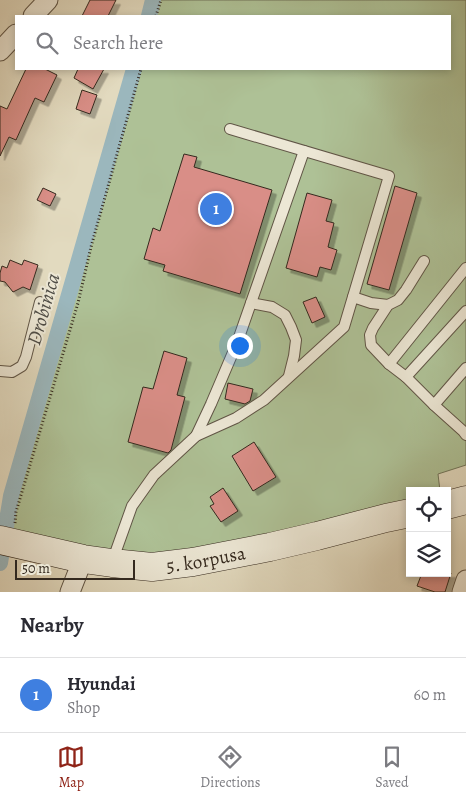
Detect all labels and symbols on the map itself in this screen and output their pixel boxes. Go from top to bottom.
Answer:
pin: 1 [200,190,232,228]
water label: Drobinica [20,270,67,348]
your location [227,333,253,359]
street label: 5. korpusa [165,540,248,579]
scale bar [15,557,135,580]

